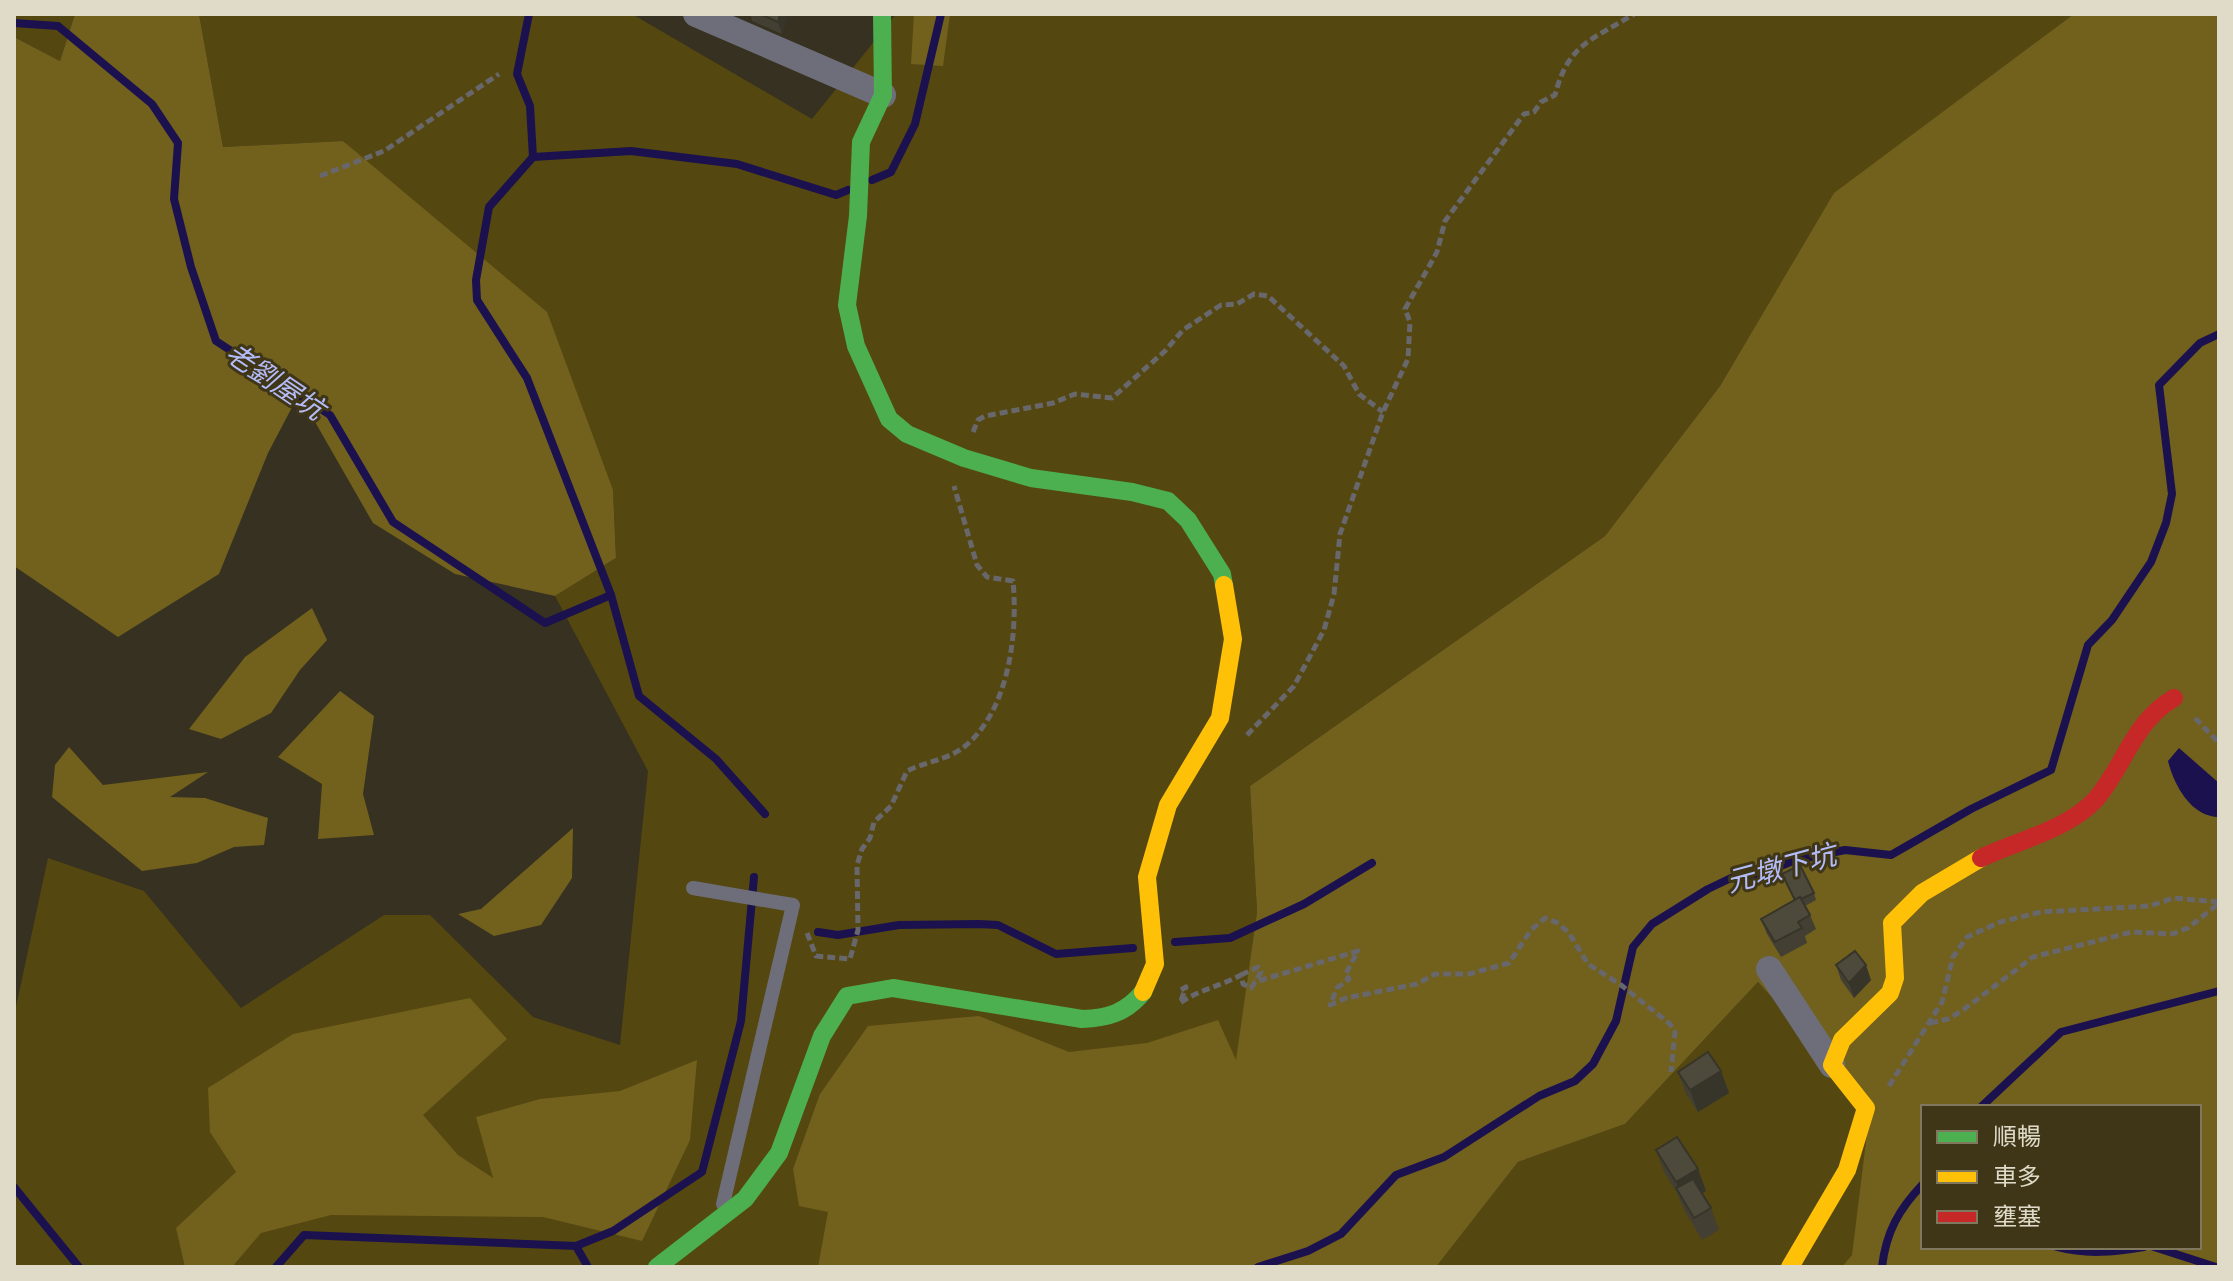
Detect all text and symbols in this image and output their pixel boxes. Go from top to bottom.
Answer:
water label: 老劉屋坑 [219,334,335,429]
water label: 元墩下坑 [1722,834,1844,900]
legend [1921,1105,2201,1249]
text: 順暢 [1993,1121,2041,1152]
text: 車多 [1993,1161,2041,1192]
text: 壅塞 [1993,1201,2041,1232]

